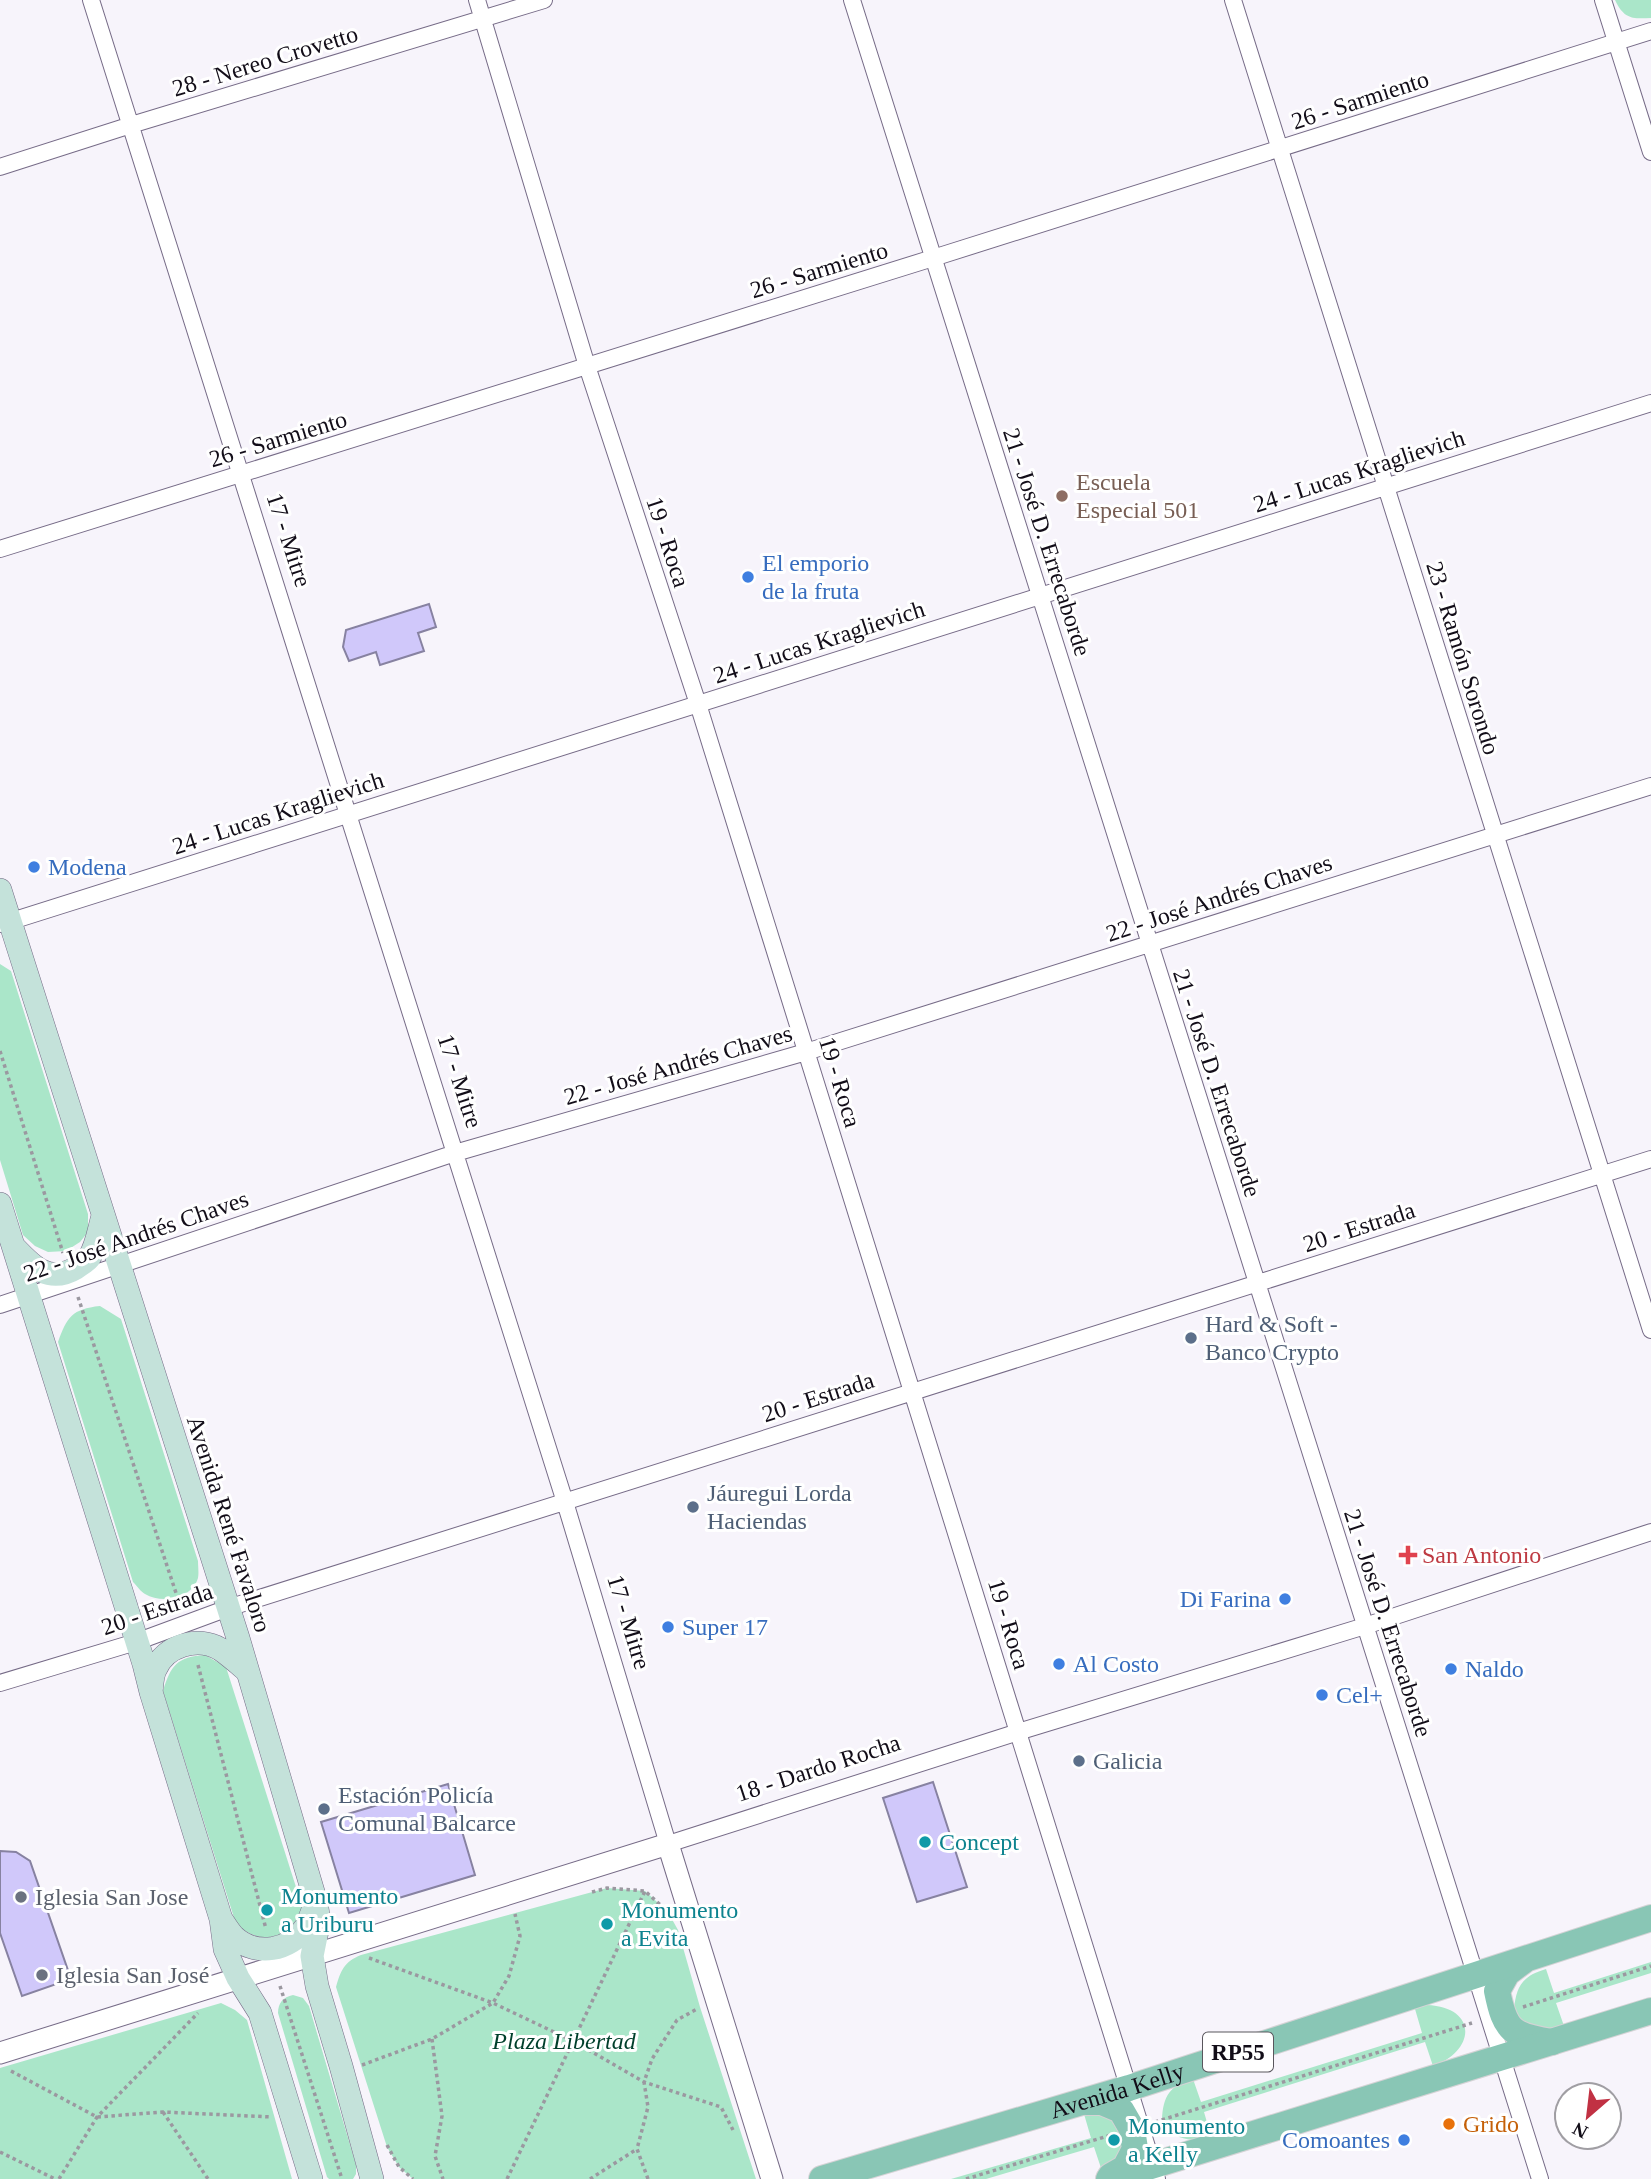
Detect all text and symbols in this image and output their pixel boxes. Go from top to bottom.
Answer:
street label: 28 - Nereo Crovetto [169,20,361,102]
street label: 26 - Sarmiento [1288,66,1432,134]
street label: 26 - Sarmiento [747,237,891,303]
street label: 26 - Sarmiento [206,406,350,472]
street label: 21 - José D. Errecaborde [998,425,1096,659]
street label: 24 - Lucas Kraglievich [1250,425,1468,517]
place label: Escuela Especial 501 [1076,469,1199,523]
marker: Escuela Especial 501 [1054,488,1070,504]
street label: 17 - Mitre [262,490,316,590]
street label: 19 - Roca [641,494,695,591]
place label: El emporio de la fruta [762,550,869,604]
street label: 23 - Ramón Sorondo [1421,558,1505,758]
marker: El emporio de la fruta [740,569,756,585]
street label: 24 - Lucas Kraglievich [710,596,928,688]
street label: 24 - Lucas Kraglievich [169,767,387,859]
street label: 22 - José Andrés Chaves [1103,849,1335,947]
place label: Modena [48,854,127,880]
marker: Modena [26,859,42,875]
street label: 21 - José D. Errecaborde [1168,966,1266,1200]
street label: 22 - José Andrés Chaves [561,1020,795,1110]
street label: 17 - Mitre [433,1031,487,1131]
street label: 19 - Roca [814,1034,866,1131]
street label: 22 - José Andrés Chaves [20,1185,252,1287]
street label: 20 - Estrada [1300,1197,1418,1257]
place label: Hard & Soft - Banco Crypto [1205,1311,1339,1365]
marker: Hard & Soft - Banco Crypto [1183,1330,1199,1346]
street label: 20 - Estrada [759,1367,877,1427]
street label: Avenida René Favaloro [182,1412,276,1636]
place label: Jáuregui Lorda Haciendas [707,1480,852,1534]
marker: Jáuregui Lorda Haciendas [685,1499,701,1515]
street label: 21 - José D. Errecaborde [1339,1506,1437,1740]
place label: San Antonio [1422,1542,1541,1568]
marker: San Antonio [1400,1547,1416,1563]
street label: 17 - Mitre [602,1572,656,1672]
street label: 19 - Roca [983,1576,1035,1673]
street label: 20 - Estrada [98,1578,216,1640]
place label: Di Farina [1180,1586,1271,1612]
marker: Di Farina [1277,1591,1293,1607]
place label: Super 17 [682,1614,768,1640]
marker: Super 17 [660,1619,676,1635]
place label: Al Costo [1073,1651,1159,1677]
marker: Al Costo [1051,1656,1067,1672]
place label: Naldo [1465,1656,1524,1682]
marker: Naldo [1443,1661,1459,1677]
place label: Cel+ [1336,1682,1383,1708]
marker: Cel+ [1314,1687,1330,1703]
street label: 18 - Dardo Rocha [733,1729,904,1807]
place label: Galicia [1093,1748,1163,1774]
marker: Galicia [1071,1753,1087,1769]
place label: Estación Policía Comunal Balcarce [338,1782,516,1836]
marker: Estación Policía Comunal Balcarce [316,1801,332,1817]
place label: Concept [939,1829,1019,1855]
marker: Concept [917,1834,933,1850]
place label: Monumento a Uriburu [281,1883,398,1937]
place label: Iglesia San Jose [35,1884,188,1910]
marker: Iglesia San Jose [13,1889,29,1905]
place label: Monumento a Evita [621,1897,738,1951]
marker: Monumento a Uriburu [259,1902,275,1918]
marker: Monumento a Evita [599,1916,615,1932]
place label: Iglesia San José [56,1962,209,1988]
marker: Iglesia San José [34,1967,50,1983]
park label: Plaza Libertad [491,2028,637,2054]
road number: RP55 [1203,2033,1273,2072]
street label: Avenida Kelly [1047,2058,1187,2124]
north arrow [1553,2081,1623,2151]
place label: Grido [1463,2111,1519,2137]
place label: Monumento a Kelly [1128,2113,1245,2167]
marker: Grido [1441,2116,1457,2132]
text: N [1569,2118,1591,2143]
place label: Comoantes [1282,2127,1390,2153]
marker: Monumento a Kelly [1106,2132,1122,2148]
marker: Comoantes [1396,2132,1412,2148]

